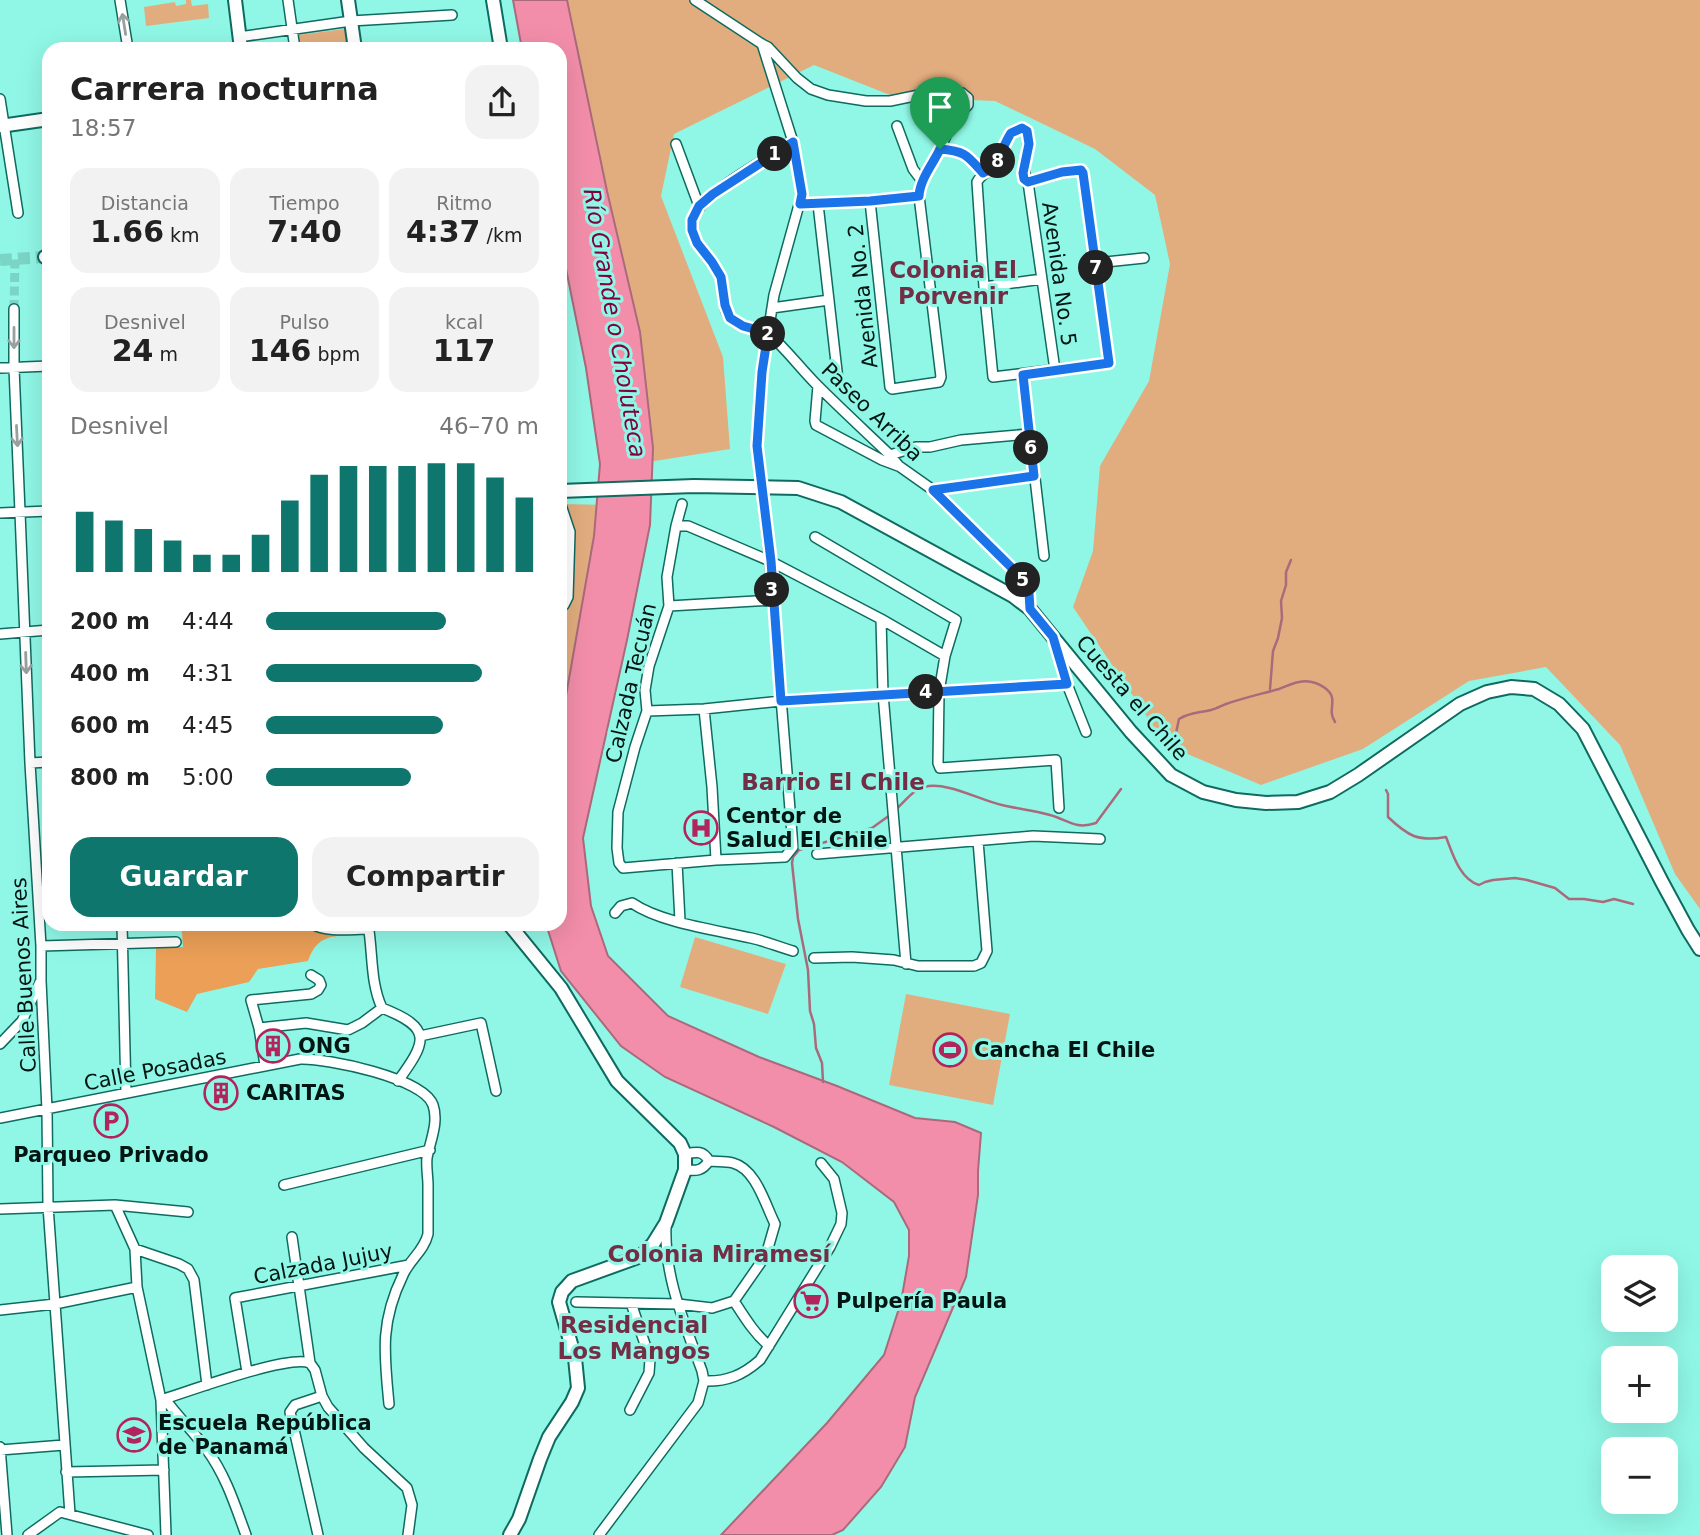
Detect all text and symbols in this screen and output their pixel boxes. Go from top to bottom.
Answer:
one-way arrow [117,14,130,36]
button: share [465,65,539,139]
text: Carrera nocturna [70,70,379,108]
pin [910,77,970,149]
icon: arrive [921,88,959,126]
text: 18:57 [70,115,136,141]
pin: 1 [758,136,792,172]
text: 1 [768,142,781,164]
pin: 8 [981,144,1016,178]
text: 8 [991,149,1004,171]
water label: Río Grande o Choluteca [579,186,651,460]
text: Distancia [101,192,189,214]
text: Tiempo [269,192,340,214]
text: Ritmo [436,192,492,214]
street label: Avenida No. 5 [1037,200,1081,348]
text: 1.66 [90,214,164,249]
text: 7:40 [267,214,342,249]
text: 4:37 [406,214,481,249]
street label: Avenida No. 2 [843,222,883,370]
text: km [164,224,200,246]
text: /km [481,224,522,246]
pin: 7 [1078,250,1114,286]
text: 7 [1089,256,1102,278]
district label: Colonia El Porvenir [889,257,1017,309]
text: Desnivel [104,311,186,333]
text: Pulso [280,311,329,333]
text: kcal [445,311,483,333]
pin: 2 [750,316,786,352]
text: 2 [761,322,774,344]
one-way arrow [7,326,21,349]
text: 24 [112,333,153,368]
text: 146 [249,333,311,368]
text: 117 [433,333,495,368]
text: m [153,343,178,365]
text: bpm [311,343,360,365]
street label: Paseo Arriba [816,358,928,466]
text: Desnivel [70,413,169,439]
text: 46–70 m [439,413,539,439]
one-way arrow [11,424,24,447]
pin: 6 [1014,430,1048,466]
text: 6 [1024,436,1037,458]
pin: 5 [1006,562,1040,598]
text: 5 [1016,568,1029,590]
pin: 3 [754,572,790,608]
text: 3 [765,578,778,600]
street label: Calzada Tecuán [601,601,661,765]
text: 200 m [70,608,150,634]
text: 4:44 [182,608,234,634]
street label: Cuesta el Chile [1071,631,1193,765]
one-way arrow [20,651,33,674]
text: 400 m [70,660,150,686]
text: 4:31 [182,660,234,686]
pin: 4 [908,674,944,710]
text: 4 [919,680,932,702]
text: 600 m [70,712,150,738]
text: 4:45 [182,712,234,738]
text: 800 m [70,764,150,790]
text: 5:00 [182,764,234,790]
district label: Barrio El Chile [741,769,925,795]
place label: Centor de Salud El Chile [726,804,888,852]
hospital icon: Centor de Salud El Chile [682,809,720,847]
button: Guardar [70,837,298,917]
button: Compartir [312,837,539,917]
street label: Calle Buenos Aires [7,877,41,1073]
building icon: ONG [254,1027,292,1065]
sports icon: Cancha El Chile [931,1031,969,1069]
place label: ONG [298,1034,351,1058]
place label: Cancha El Chile [974,1038,1155,1062]
street label: Calle Posadas [82,1044,228,1096]
building icon: CARITAS [202,1074,240,1112]
place label: CARITAS [246,1081,346,1105]
parking icon: Parqueo Privado [92,1102,130,1140]
place label: Parqueo Privado [13,1143,209,1167]
street label: Calzada Jujuy [251,1239,395,1289]
district label: Colonia Miramesí [608,1241,832,1267]
map controls [1601,1255,1678,1514]
button: layers [1601,1255,1678,1332]
supermarket icon: Pulpería Paula [792,1282,830,1320]
place label: Pulpería Paula [836,1289,1007,1313]
district label: Residencial Los Mangos [558,1312,710,1364]
button: + [1601,1346,1678,1423]
place label: Escuela República de Panamá [158,1411,372,1459]
school or university icon: Escuela República de Panamá [115,1416,153,1454]
button: − [1601,1437,1678,1514]

